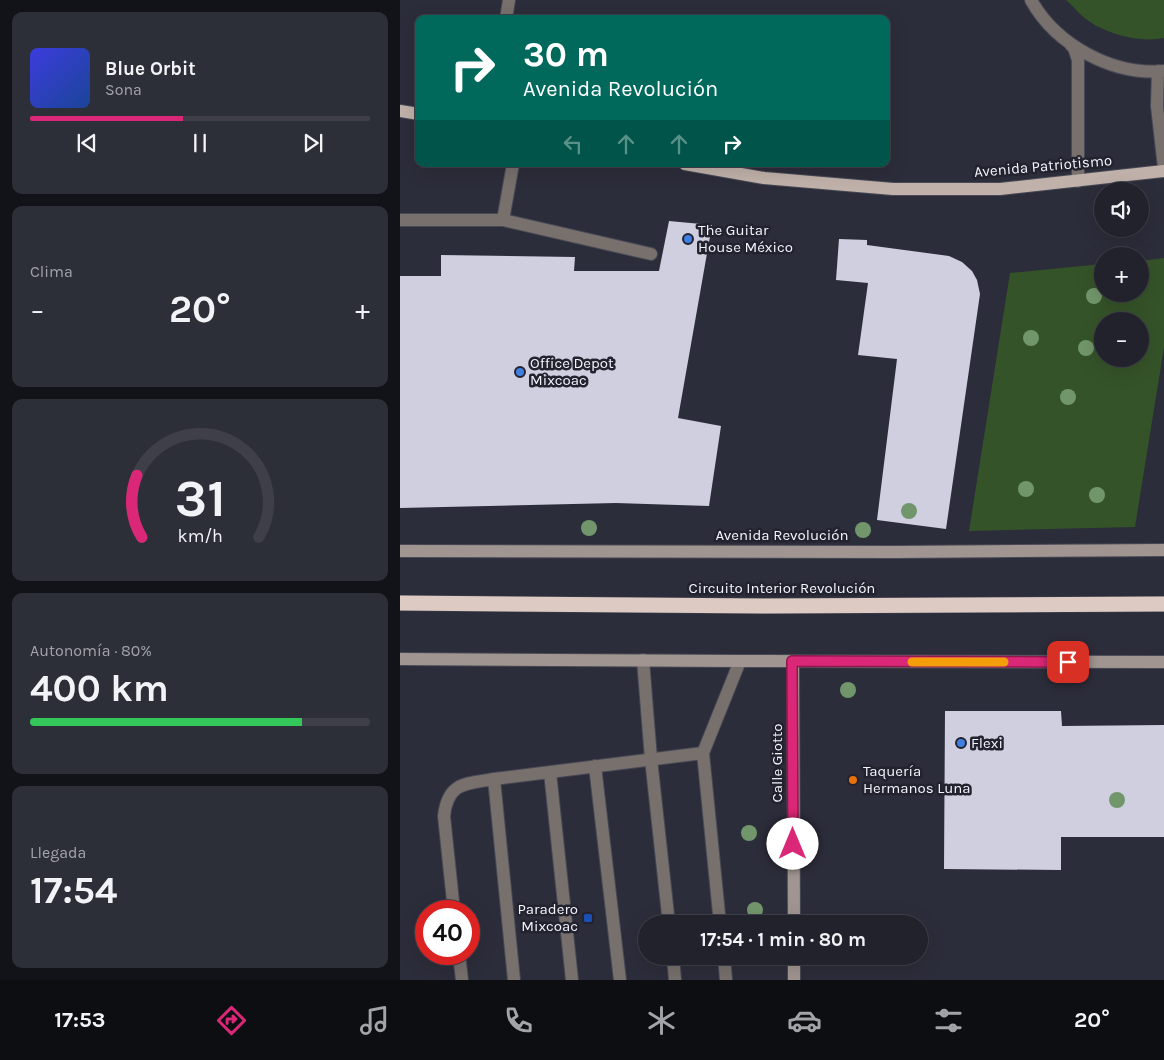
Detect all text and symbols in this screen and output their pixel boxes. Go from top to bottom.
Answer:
text: 30 m [523,34,609,75]
icon: right [440,35,505,100]
text: Blue Orbit [105,58,196,80]
text: Avenida Revolución [523,76,718,102]
text: Sona [105,80,142,99]
icon: previous [73,129,101,157]
icon: pause [186,129,214,157]
icon: next [299,129,327,157]
icon: left [559,130,587,158]
icon: ahead [612,130,640,158]
icon: ahead [665,130,693,158]
icon: right [718,130,746,158]
street label: Avenida Patriotismo [973,151,1113,181]
map controls [1094,182,1149,367]
button: sound [1094,182,1149,237]
place label: The Guitar House México [698,221,793,256]
marker: The Guitar House México [682,233,694,245]
button: + [1094,247,1149,302]
text: Clima [30,262,73,281]
text: 20° [169,287,231,332]
text: − [30,293,45,326]
text: + [355,293,370,326]
button: − [1094,312,1149,367]
place label: Office Depot Mixcoac [530,354,614,389]
marker: Office Depot Mixcoac [514,366,526,378]
text: 31 [175,468,225,529]
text: km/h [177,526,223,547]
street label: Avenida Revolución [715,526,849,544]
street label: Circuito Interior Revolución [689,579,875,597]
text: Autonomía · 80% [30,641,152,660]
pin [1047,641,1089,683]
icon: arrive [1054,648,1082,676]
text: 400 km [30,666,169,711]
street label: Calle Giotto [768,724,786,802]
place label: Flexi [971,734,1003,752]
marker: Flexi [955,737,967,749]
place label: Taquería Hermanos Luna [863,762,971,797]
marker: Taquería Hermanos Luna [847,774,859,786]
position arrow [766,817,818,869]
text: Llegada [30,843,86,862]
text: 17:54 [30,868,117,913]
speed limit sign: 40 [415,900,480,965]
place label: Paradero Mixcoac [518,900,578,935]
marker: Paradero Mixcoac [582,912,594,924]
text: 17:54 · 1 min · 80 m [700,929,866,951]
icon: directions [214,1003,249,1038]
icon: music [357,1003,392,1038]
icon: phone [501,1003,536,1038]
icon: climate [644,1003,679,1038]
icon: car [787,1003,822,1038]
icon: filters [931,1003,966,1038]
text: 17:53 [54,1007,105,1033]
text: 20° [1074,1007,1110,1033]

